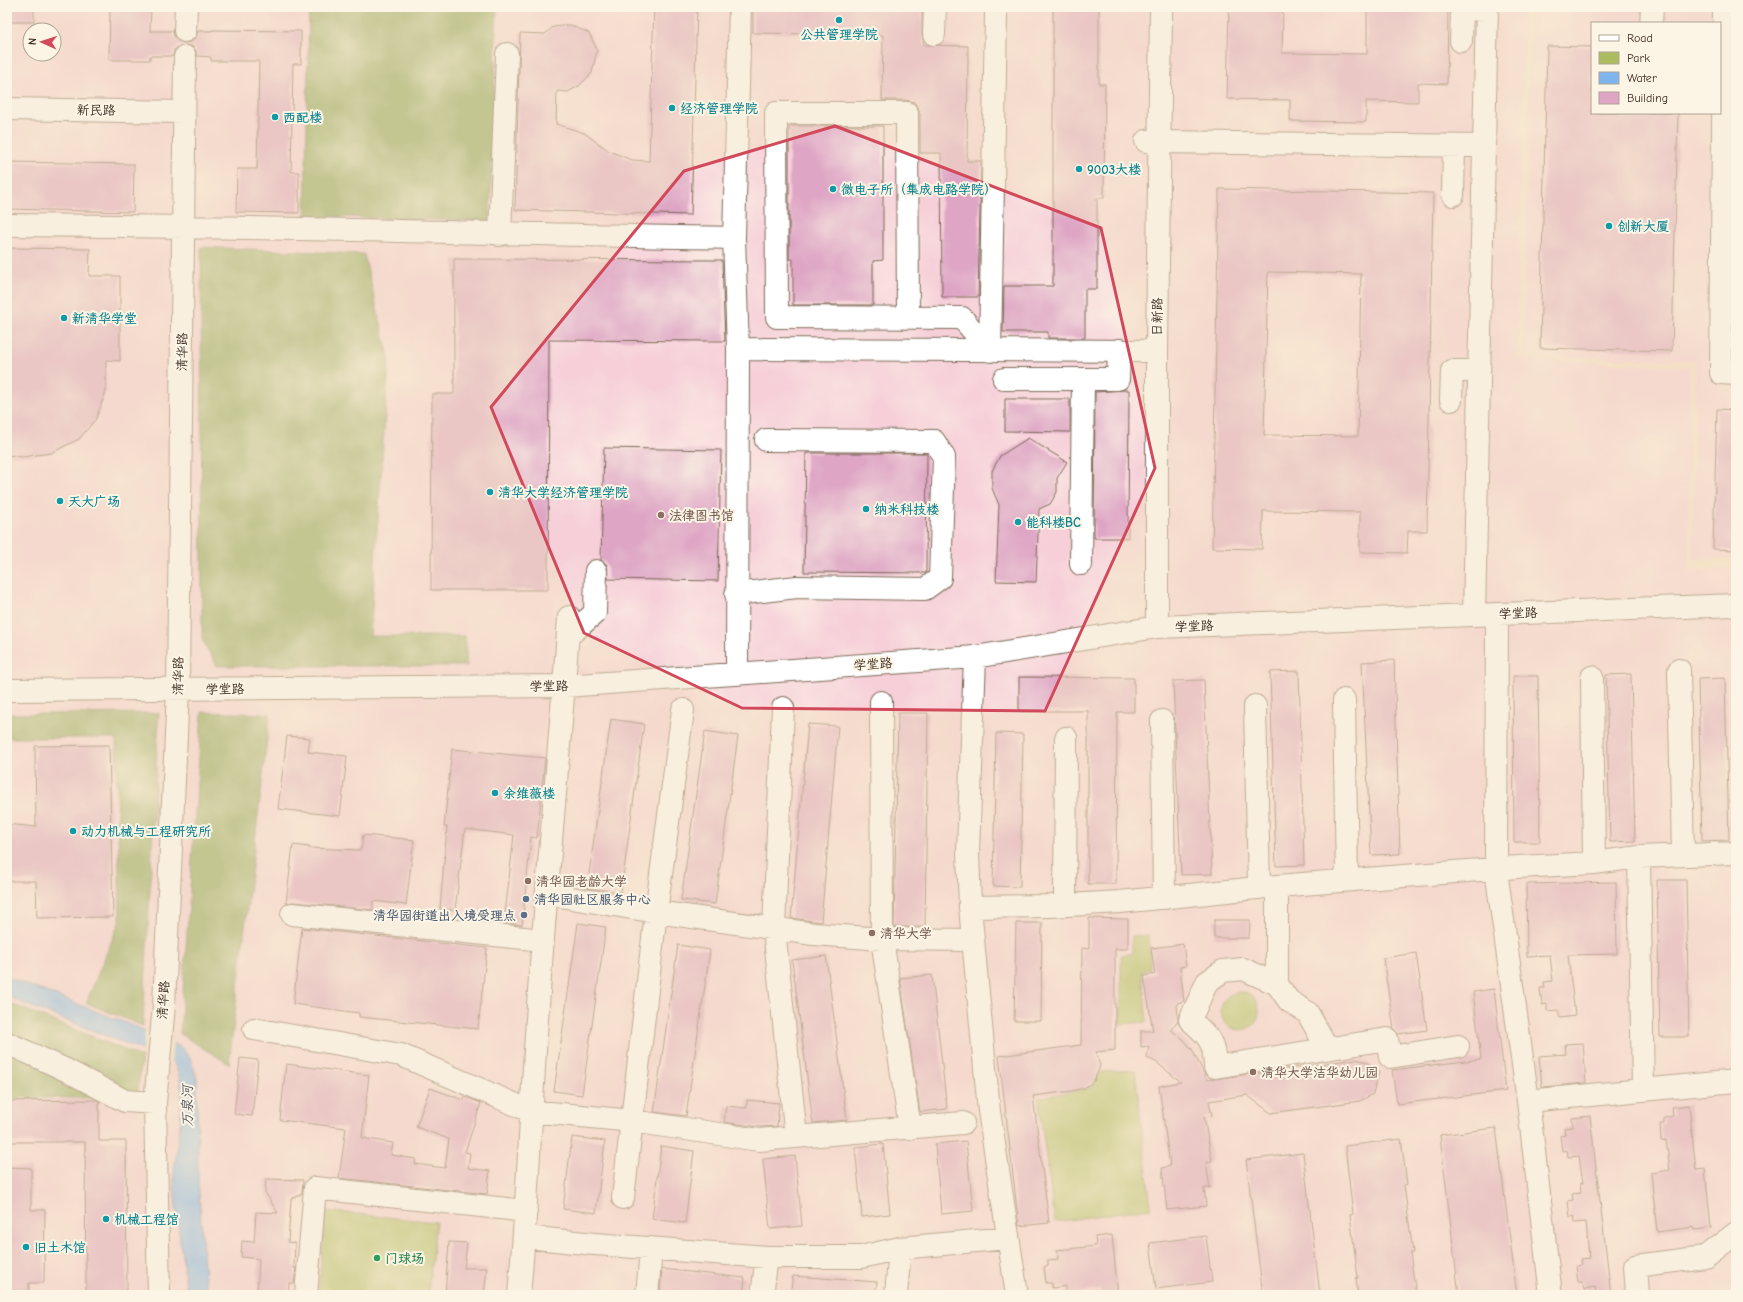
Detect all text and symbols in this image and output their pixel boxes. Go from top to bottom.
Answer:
marker: 公共管理学院 [834,15,844,25]
north arrow [22,22,62,62]
legend [1591,22,1721,114]
place label: 公共管理学院 [800,27,878,42]
text: Road [1627,31,1653,45]
text: N [26,38,39,45]
text: Park [1627,51,1650,65]
text: Water [1627,71,1657,85]
text: Building [1627,91,1668,105]
place label: 经济管理学院 [680,101,758,116]
street label: 新民路 [76,102,116,118]
marker: 经济管理学院 [667,103,677,113]
place label: 西配楼 [283,110,322,125]
marker: 西配楼 [270,112,280,122]
place label: 9003大楼 [1087,162,1141,177]
marker: 9003大楼 [1074,164,1084,174]
place label: 微电子所（集成电路学院） [841,182,997,197]
marker: 微电子所（集成电路学院） [828,184,838,194]
place label: 创新大厦 [1617,219,1669,234]
marker: 创新大厦 [1604,221,1614,231]
street label: 日新路 [1149,297,1165,337]
place label: 新清华学堂 [72,311,137,326]
marker: 新清华学堂 [59,313,69,323]
street label: 清华路 [174,332,190,372]
place label: 清华大学经济管理学院 [498,485,628,500]
marker: 清华大学经济管理学院 [485,487,495,497]
place label: 天大广场 [68,494,120,509]
marker: 天大广场 [55,496,65,506]
place label: 纳米科技楼 [874,502,939,517]
marker: 纳米科技楼 [861,504,871,514]
place label: 法律图书馆 [669,508,734,523]
marker: 法律图书馆 [656,510,666,520]
place label: 能科楼BC [1026,515,1081,530]
marker: 能科楼BC [1013,517,1023,527]
street label: 学堂路 [1498,605,1538,621]
street label: 学堂路 [1174,618,1214,634]
street label: 学堂路 [853,655,893,673]
street label: 清华路 [170,656,186,696]
street label: 学堂路 [529,678,569,694]
street label: 学堂路 [205,681,245,697]
place label: 余维薇楼 [503,786,555,801]
marker: 余维薇楼 [490,788,500,798]
place label: 动力机械与工程研究所 [81,824,211,839]
marker: 动力机械与工程研究所 [68,826,78,836]
place label: 清华园老龄大学 [536,874,627,889]
marker: 清华园老龄大学 [523,876,533,886]
place label: 清华园社区服务中心 [534,892,651,907]
marker: 清华园社区服务中心 [521,894,531,904]
place label: 清华园街道出入境受理点 [373,908,516,923]
marker: 清华园街道出入境受理点 [519,910,529,920]
place label: 清华大学 [880,926,932,941]
marker: 清华大学 [867,928,877,938]
street label: 清华路 [154,980,172,1020]
place label: 清华大学洁华幼儿园 [1261,1065,1378,1080]
marker: 清华大学洁华幼儿园 [1248,1067,1258,1077]
water label: 万泉河 [179,1083,196,1127]
place label: 机械工程馆 [114,1212,179,1227]
marker: 机械工程馆 [101,1214,111,1224]
place label: 旧土木馆 [34,1240,86,1255]
marker: 旧土木馆 [21,1242,31,1252]
place label: 门球场 [385,1251,424,1266]
marker: 门球场 [372,1253,382,1263]

